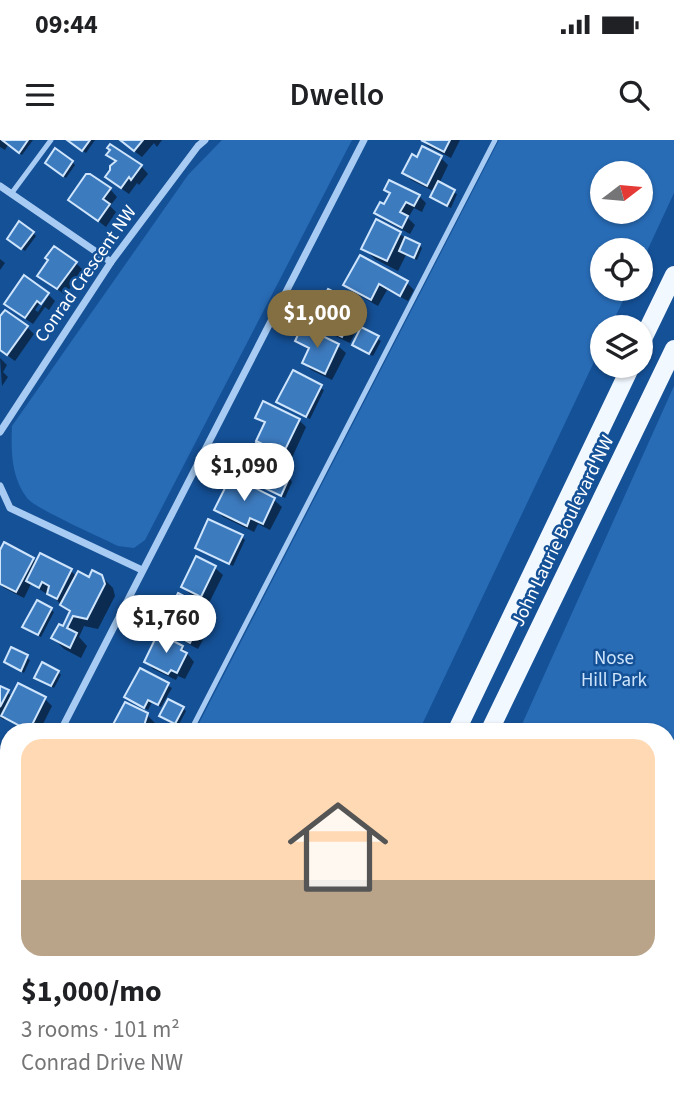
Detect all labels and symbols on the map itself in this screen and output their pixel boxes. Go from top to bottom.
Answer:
north arrow [590,161,653,224]
street label: Conrad Crescent NW [29,200,143,348]
pin: $1,000 [260,290,374,350]
street label: John Laurie Boulevard NW [505,431,621,631]
pin: $1,090 [187,444,301,503]
pin: $1,760 [109,596,223,655]
park label: Nose Hill Park [581,645,648,694]

